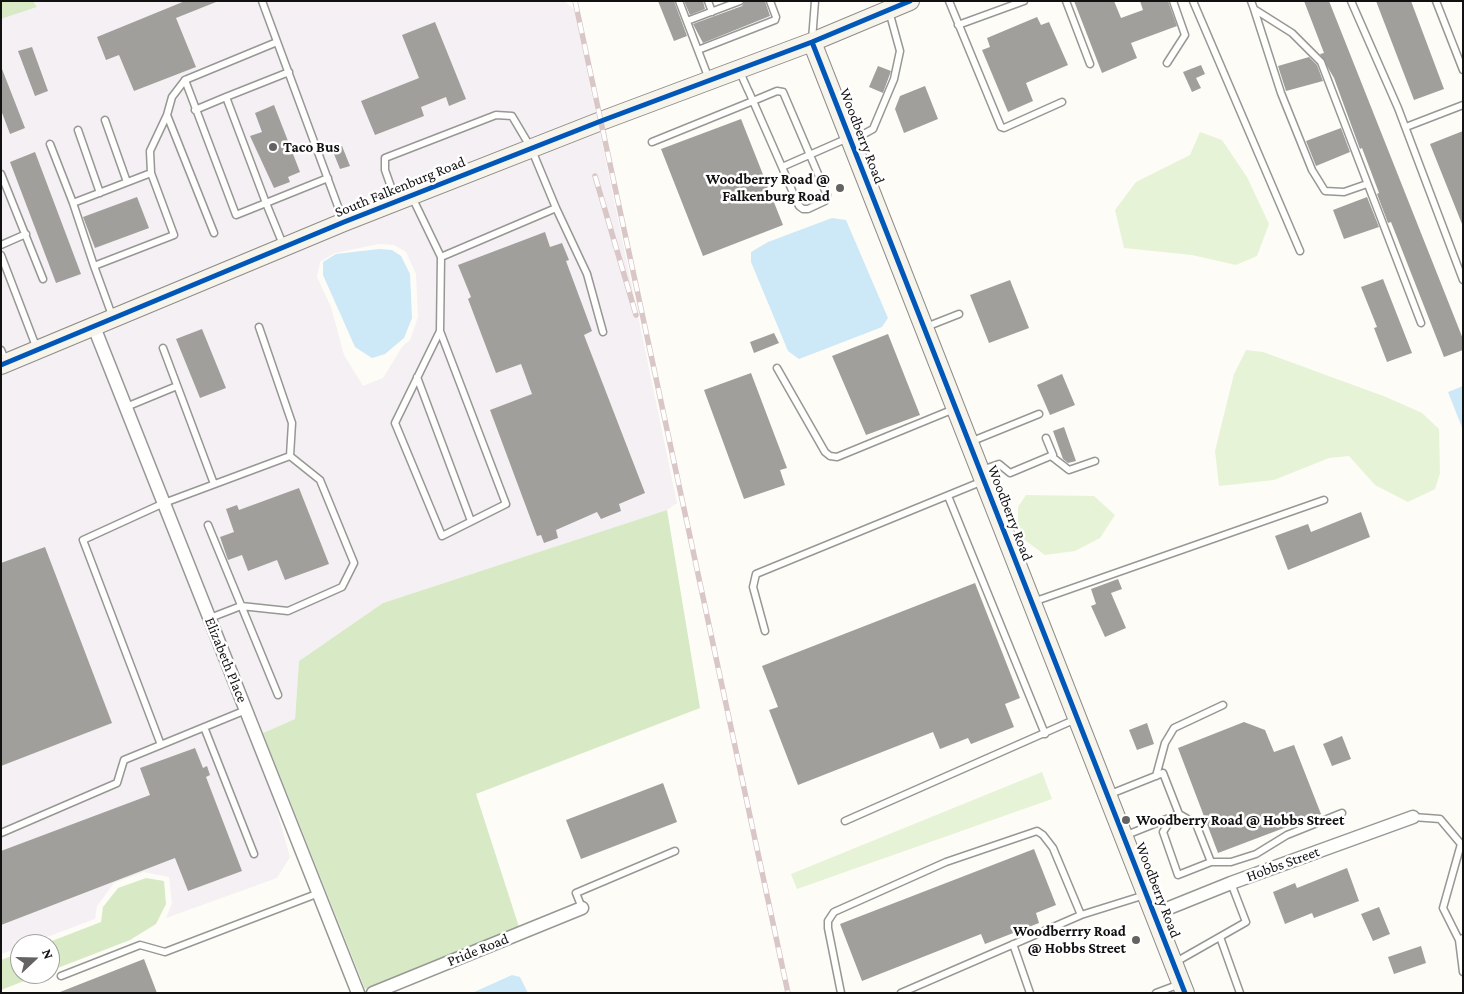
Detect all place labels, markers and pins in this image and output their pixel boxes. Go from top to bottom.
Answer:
place label: Taco Bus [283,138,340,156]
marker: Taco Bus [267,141,279,153]
place label: Woodberry Road @ Falkenburg Road [706,170,830,205]
marker: Woodberry Road @ Falkenburg Road [834,182,846,194]
place label: Woodberry Road @ Hobbs Street [1136,811,1344,829]
marker: Woodberry Road @ Hobbs Street [1120,814,1132,826]
place label: Woodberrry Road @ Hobbs Street [1013,922,1126,957]
marker: Woodberrry Road @ Hobbs Street [1130,934,1142,946]

